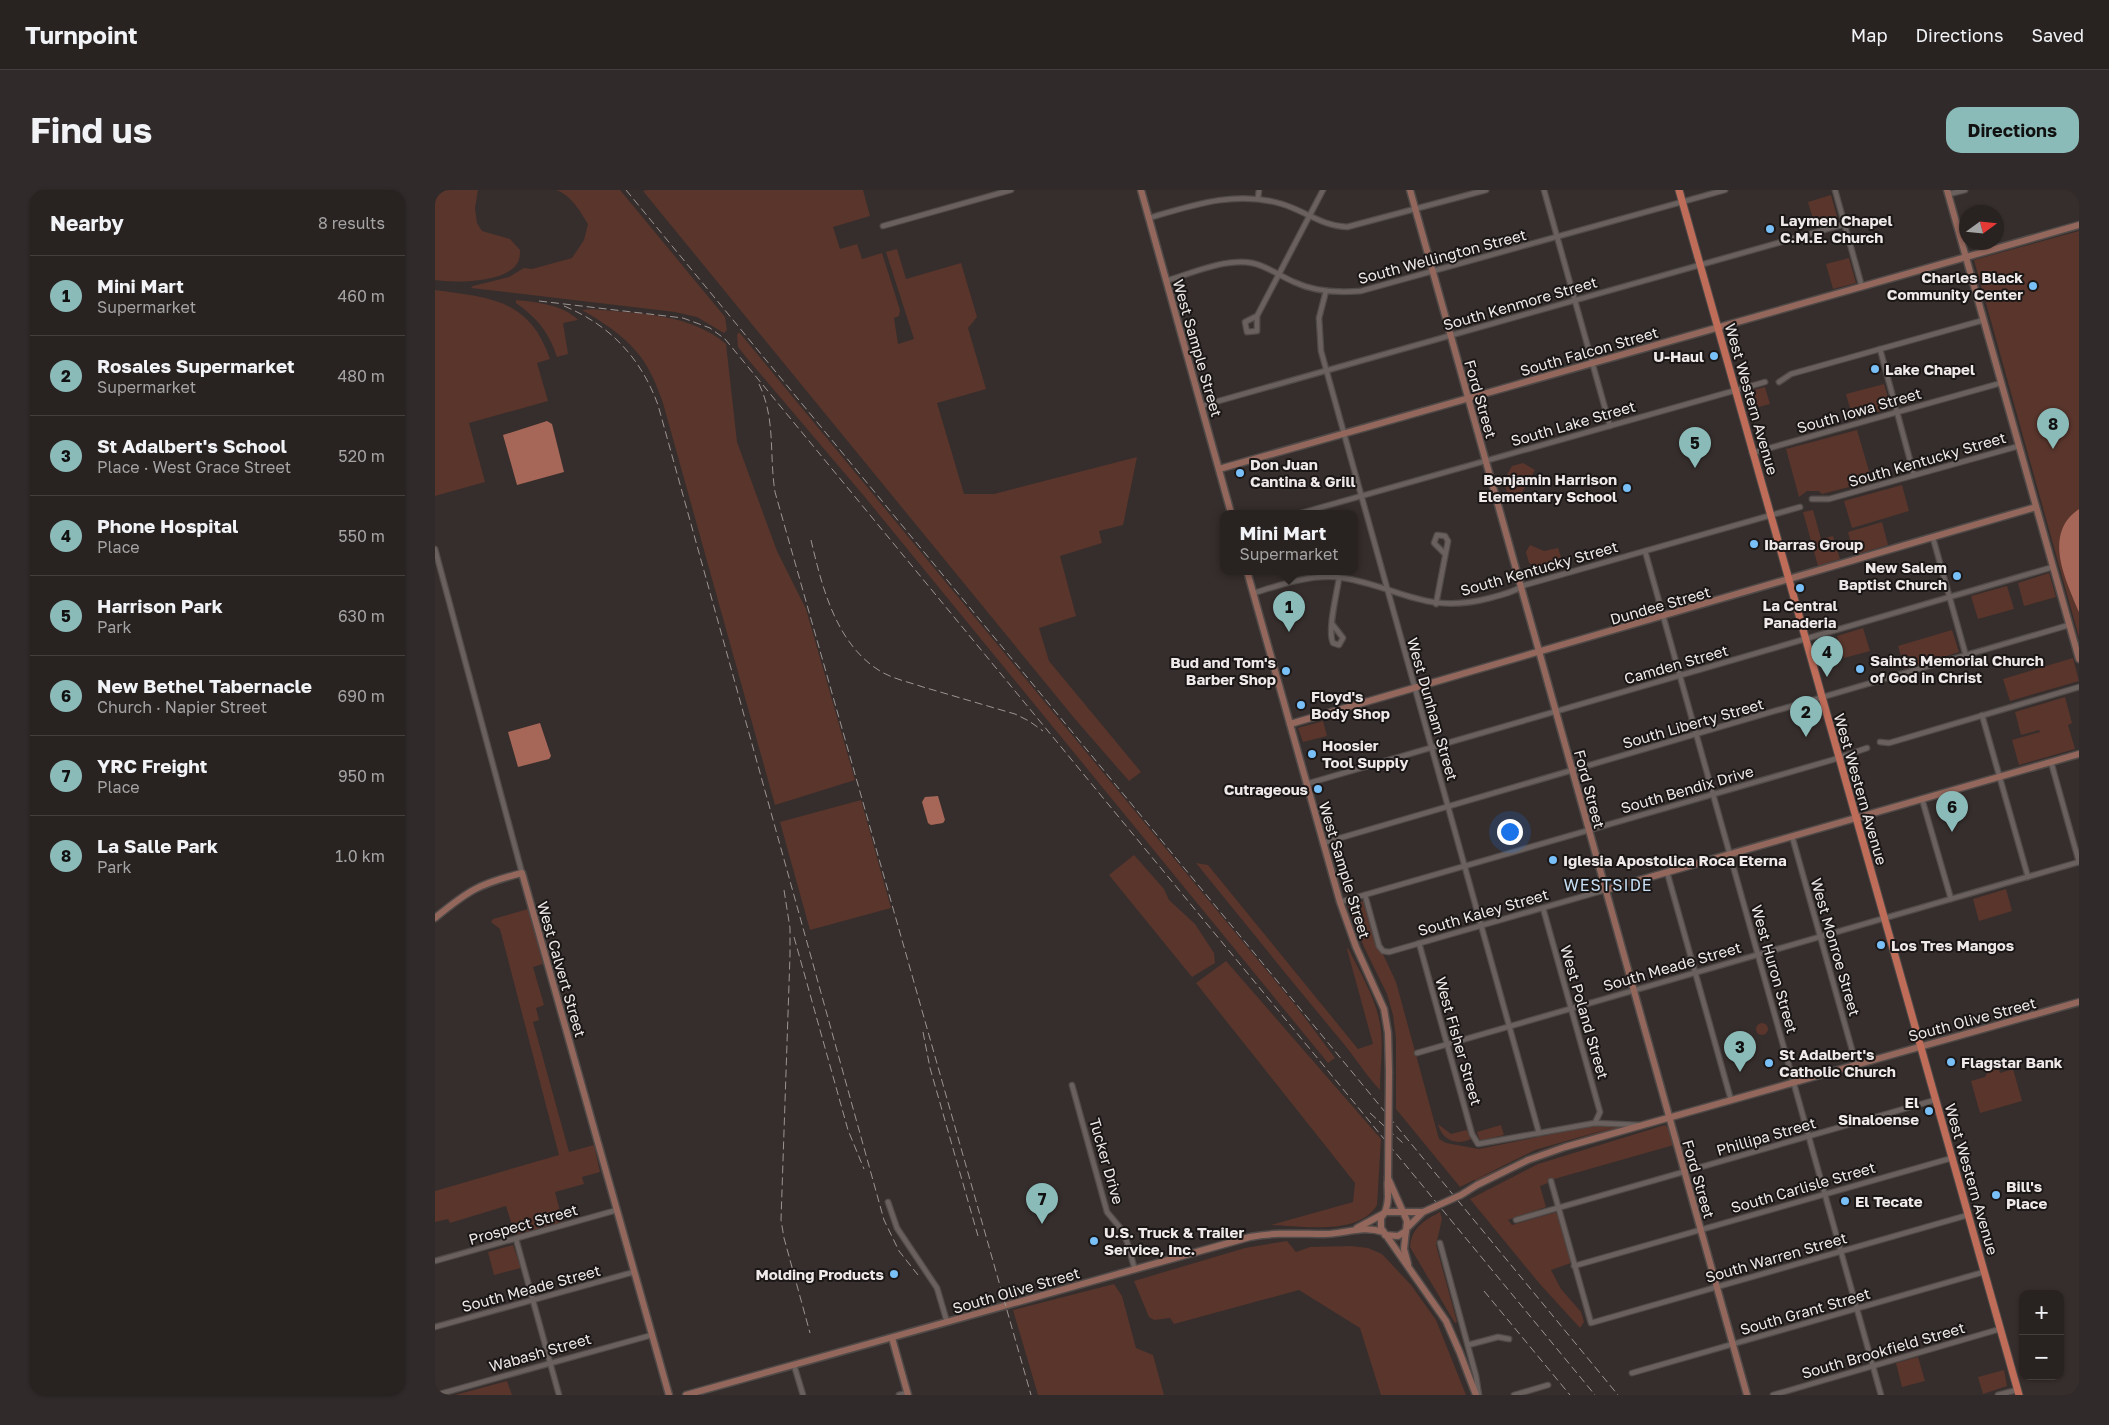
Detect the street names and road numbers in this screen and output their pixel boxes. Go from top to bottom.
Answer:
street label: South Wellington Street [1356,225,1528,287]
street label: South Kenmore Street [1441,272,1599,334]
street label: West Sample Street [1170,277,1226,419]
street label: West Western Avenue [1722,321,1782,477]
street label: South Falcon Street [1518,323,1660,379]
street label: Ford Street [1461,358,1501,440]
street label: South Iowa Street [1795,384,1923,436]
street label: South Lake Street [1509,397,1637,449]
street label: South Kentucky Street [1846,428,2008,490]
street label: South Kentucky Street [1458,537,1620,599]
street label: Dundee Street [1608,582,1712,628]
street label: West Dunham Street [1404,635,1462,783]
street label: Camden Street [1622,641,1730,687]
street label: South Liberty Street [1620,694,1766,752]
street label: West Western Avenue [1831,711,1891,867]
street label: Ford Street [1571,748,1609,830]
street label: South Bendix Drive [1619,761,1756,817]
street label: West Sample Street [1316,799,1374,941]
street label: West Monroe Street [1808,876,1864,1018]
street label: South Kaley Street [1416,885,1550,939]
street label: West Calvert Street [534,899,590,1039]
street label: West Huron Street [1748,903,1802,1035]
street label: South Meade Street [1601,938,1743,994]
street label: West Poland Street [1557,943,1613,1081]
street label: West Fisher Street [1432,975,1486,1107]
street label: South Olive Street [1906,993,2038,1045]
street label: West Western Avenue [1942,1101,2002,1257]
street label: Phillipa Street [1714,1113,1818,1159]
street label: Tucker Drive [1086,1116,1128,1206]
street label: Ford Street [1679,1138,1719,1220]
street label: South Carlisle Street [1729,1158,1877,1216]
street label: Prospect Street [466,1200,580,1248]
street label: South Warren Street [1703,1228,1849,1286]
street label: South Meade Street [460,1261,602,1315]
street label: South Olive Street [950,1263,1082,1317]
street label: South Grant Street [1738,1284,1872,1338]
street label: South Brookfield Street [1799,1318,1967,1382]
street label: Wabash Street [487,1329,593,1375]

